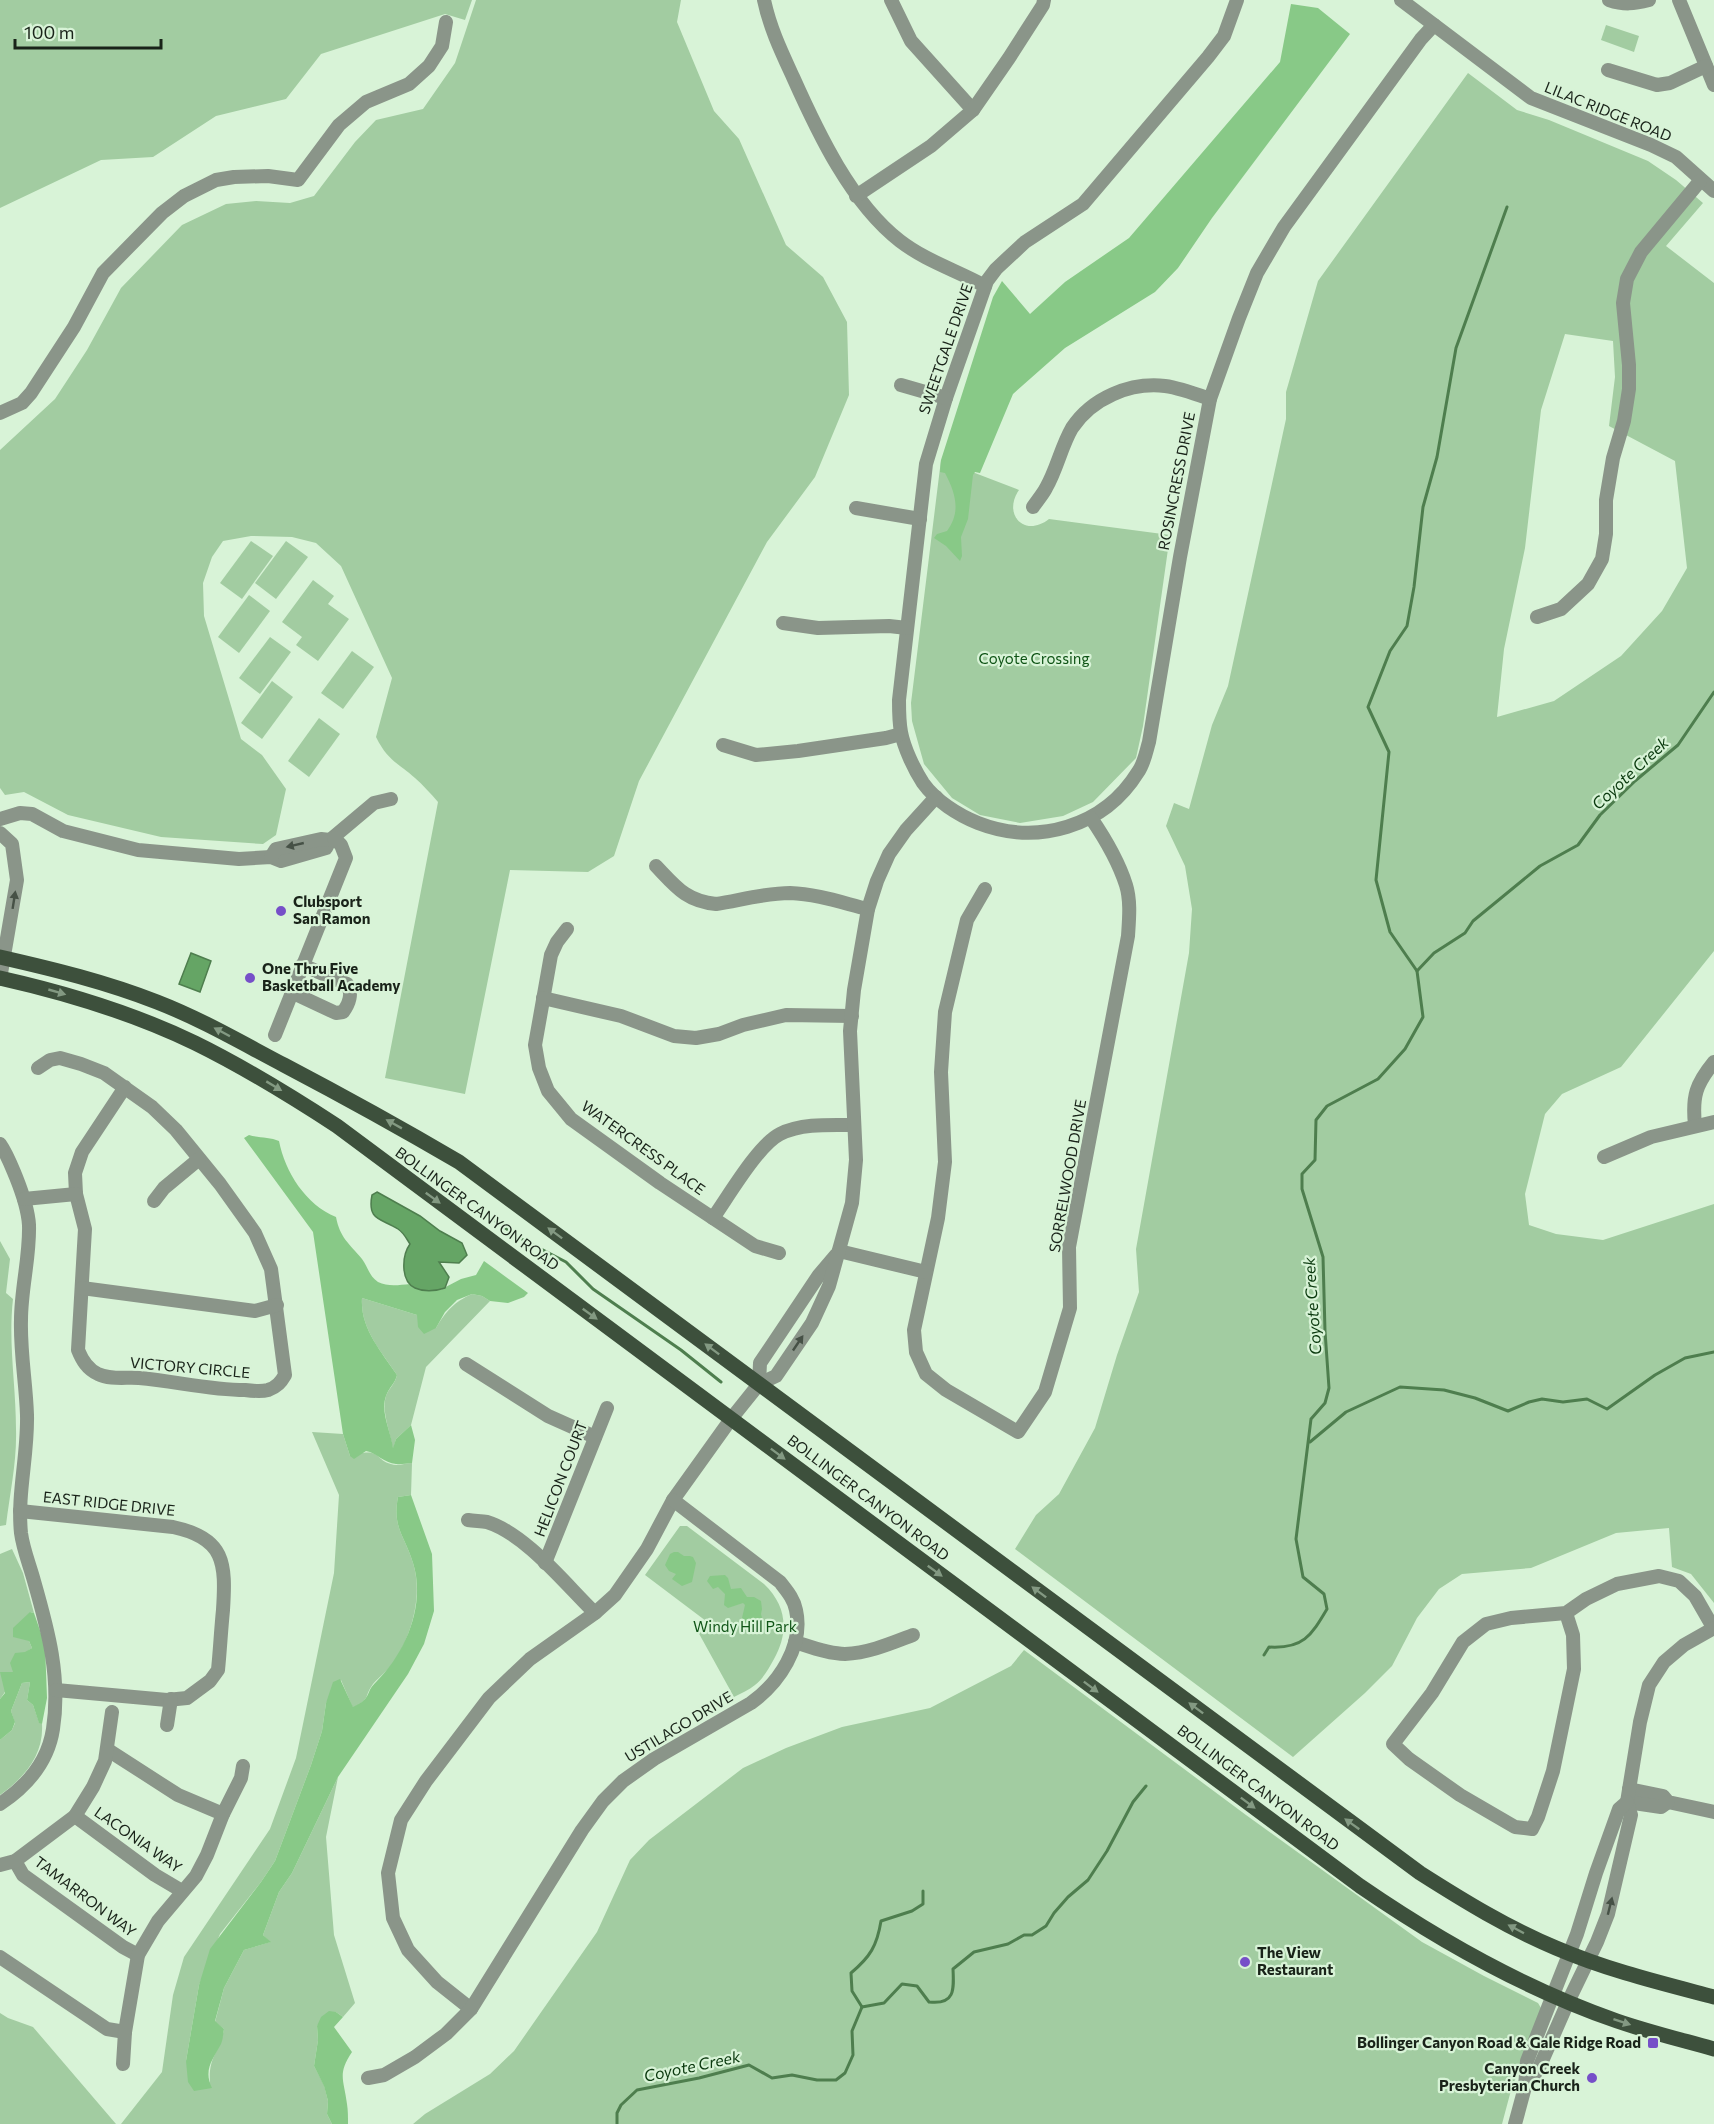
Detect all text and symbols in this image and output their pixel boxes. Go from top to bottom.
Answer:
scale bar [15,12,160,50]
text: 100 m [24,21,74,43]
street label: LILAC RIDGE ROAD [1542,77,1675,145]
street label: SWEETGALE DRIVE [914,281,976,416]
street label: ROSINCRESS DRIVE [1154,410,1198,552]
park label: Coyote Crossing [978,649,1090,667]
water label: Coyote Creek [1587,732,1672,813]
one-way arrow [285,841,304,850]
one-way arrow [10,890,19,909]
place label: Clubsport San Ramon [293,892,370,927]
marker: Clubsport San Ramon [274,904,288,918]
place label: One Thru Five Basketball Academy [262,959,401,994]
marker: One Thru Five Basketball Academy [243,971,257,985]
one-way arrow [48,988,66,997]
one-way arrow [213,1027,230,1037]
one-way arrow [266,1081,282,1092]
street label: WATERCRESS PLACE [578,1096,709,1198]
street label: SORRELWOOD DRIVE [1045,1098,1089,1254]
one-way arrow [385,1119,402,1129]
street label: BOLLINGER CANYON ROAD [392,1143,563,1274]
one-way arrow [425,1192,440,1204]
one-way arrow [548,1227,563,1239]
water label: Coyote Creek [1299,1256,1324,1356]
one-way arrow [582,1308,597,1320]
one-way arrow [793,1335,804,1351]
one-way arrow [704,1342,720,1355]
street label: VICTORY CIRCLE [129,1353,251,1381]
street label: HELICON COURT [530,1418,591,1539]
street label: BOLLINGER CANYON ROAD [784,1430,953,1564]
one-way arrow [770,1448,785,1460]
street label: EAST RIDGE DRIVE [42,1487,176,1519]
one-way arrow [927,1564,942,1576]
one-way arrow [1031,1585,1047,1598]
park label: Windy Hill Park [693,1617,797,1635]
one-way arrow [1084,1680,1099,1692]
street label: USTILAGO DRIVE [621,1687,736,1765]
one-way arrow [1188,1702,1204,1714]
street label: BOLLINGER CANYON ROAD [1174,1720,1343,1854]
one-way arrow [1239,1797,1255,1809]
street label: LACONIA WAY [91,1802,186,1876]
one-way arrow [1345,1818,1361,1830]
street label: TAMARRON WAY [31,1852,140,1940]
one-way arrow [1605,1897,1615,1915]
one-way arrow [1507,1924,1524,1934]
place label: The View Restaurant [1257,1943,1333,1978]
marker: The View Restaurant [1238,1955,1252,1969]
one-way arrow [1613,2018,1631,2028]
place label: Bollinger Canyon Road & Gale Ridge Road [1357,2033,1641,2051]
marker: Bollinger Canyon Road & Gale Ridge Road [1646,2036,1660,2050]
water label: Coyote Creek [642,2046,742,2085]
place label: Canyon Creek Presbyterian Church [1439,2059,1580,2094]
marker: Canyon Creek Presbyterian Church [1585,2071,1599,2085]

